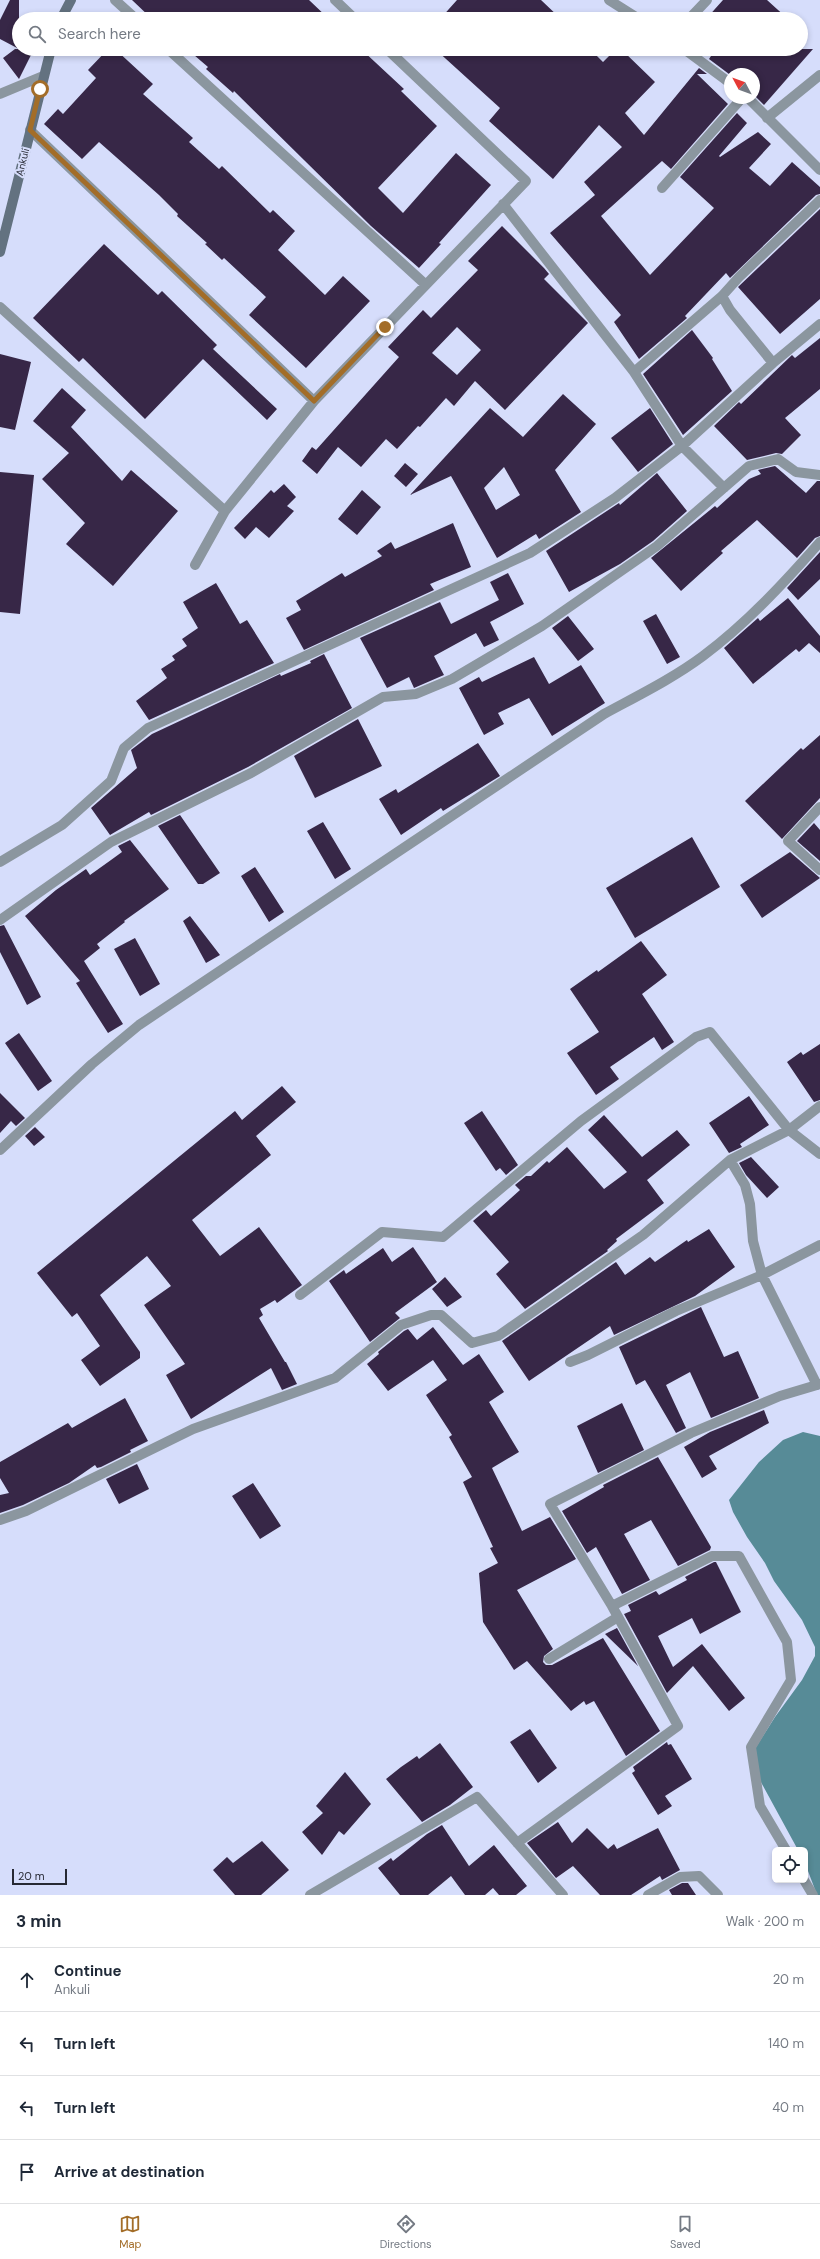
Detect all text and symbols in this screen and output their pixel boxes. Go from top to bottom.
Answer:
search box [12,12,808,56]
icon: search [26,23,48,45]
text: Search here [58,24,141,44]
north arrow [724,68,760,104]
route start [31,80,49,98]
street label: Ankuli [13,147,32,177]
route end [376,318,394,336]
map controls [772,1847,808,1883]
button: locate [772,1847,808,1883]
scale bar [12,1867,67,1886]
text: 20 m [18,1869,44,1883]
text: 3 min [16,1910,61,1932]
text: Walk · 200 m [726,1913,804,1930]
text: Continue [54,1961,122,1981]
icon: ahead [16,1969,38,1991]
text: 20 m [773,1971,804,1988]
text: Ankuli [54,1981,90,1998]
icon: left [16,2033,38,2055]
text: Turn left [54,2034,115,2054]
text: 140 m [768,2035,804,2052]
icon: left [16,2097,38,2119]
text: Turn left [54,2098,115,2118]
text: 40 m [772,2099,804,2116]
icon: arrive [16,2161,38,2183]
text: Arrive at destination [54,2162,205,2182]
tab: Map [119,2213,141,2251]
tab: Directions [380,2213,432,2251]
tab: Saved [670,2213,701,2251]

